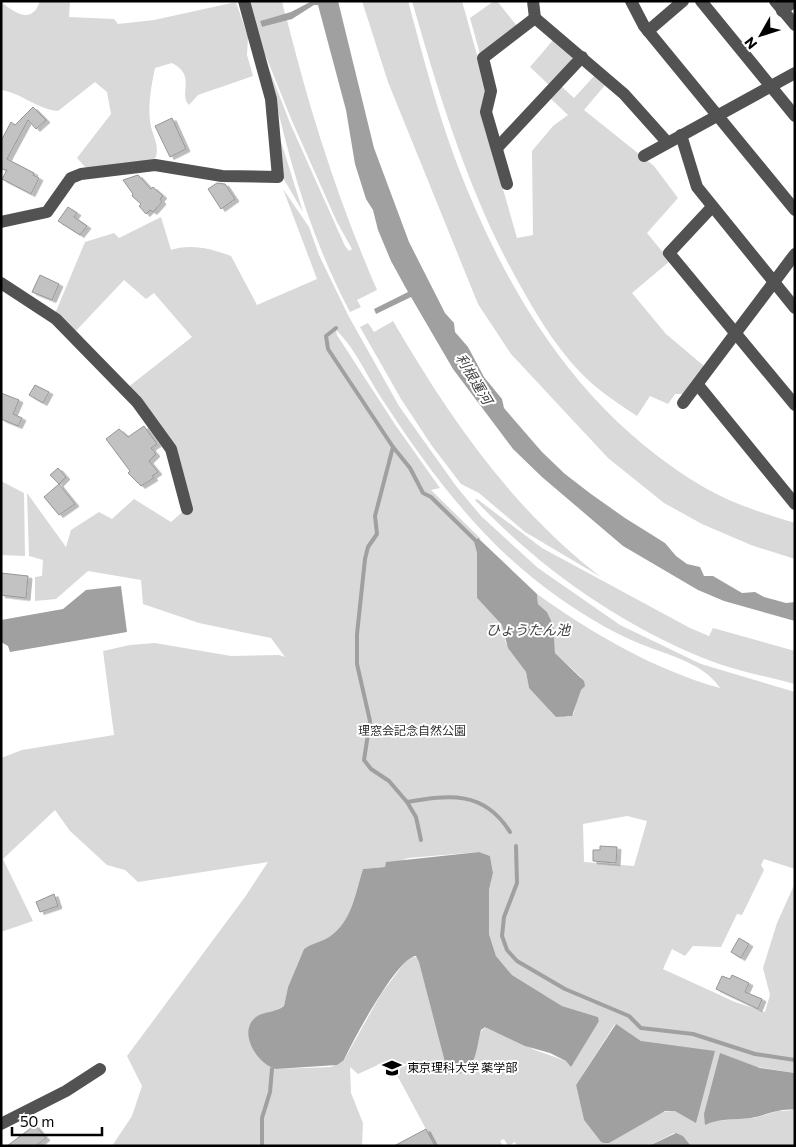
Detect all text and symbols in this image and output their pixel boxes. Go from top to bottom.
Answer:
north arrow [736,10,786,60]
text: N [741,34,760,53]
water label: 利根運河 [453,350,498,410]
water label: ひょうたん池 [486,621,572,638]
park label: 理窓会記念自然公園 [358,723,466,737]
school or university icon: 東京理科大学 薬学部 [381,1057,403,1079]
place label: 東京理科大学 薬学部 [407,1060,517,1074]
scale bar [12,1104,102,1136]
text: 50 m [20,1112,54,1130]

